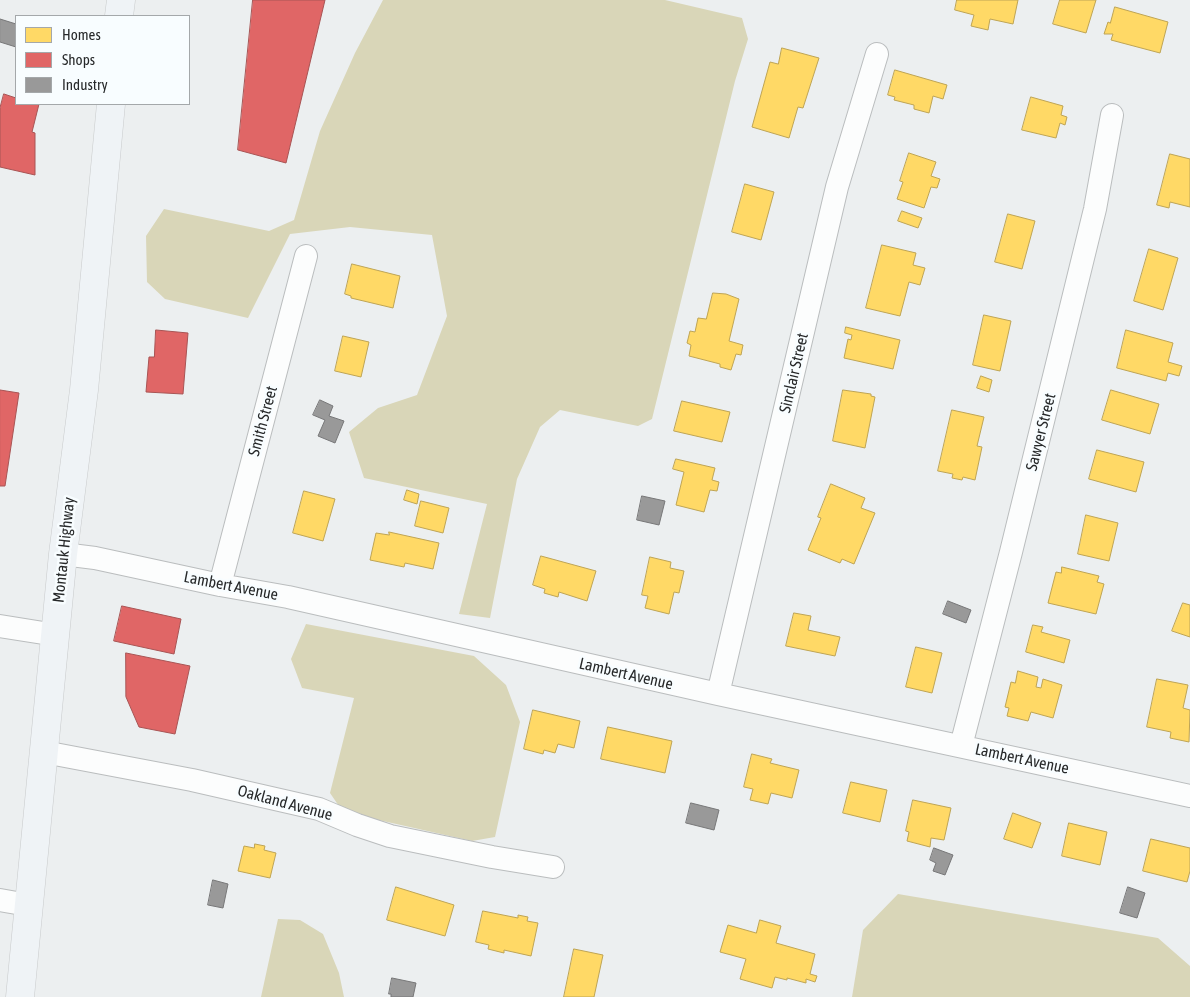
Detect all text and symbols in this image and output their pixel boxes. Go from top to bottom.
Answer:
legend [15,15,190,105]
text: Homes [62,26,101,43]
text: Shops [62,51,95,68]
text: Industry [62,76,108,93]
street label: Sinclair Street [775,331,813,415]
street label: Smith Street [244,384,282,458]
street label: Sawyer Street [1022,391,1060,473]
street label: Montauk Highway [49,496,79,604]
street label: Lambert Avenue [182,567,280,605]
street label: Lambert Avenue [577,654,675,694]
street label: Lambert Avenue [973,740,1071,778]
street label: Oakland Avenue [236,781,334,825]

